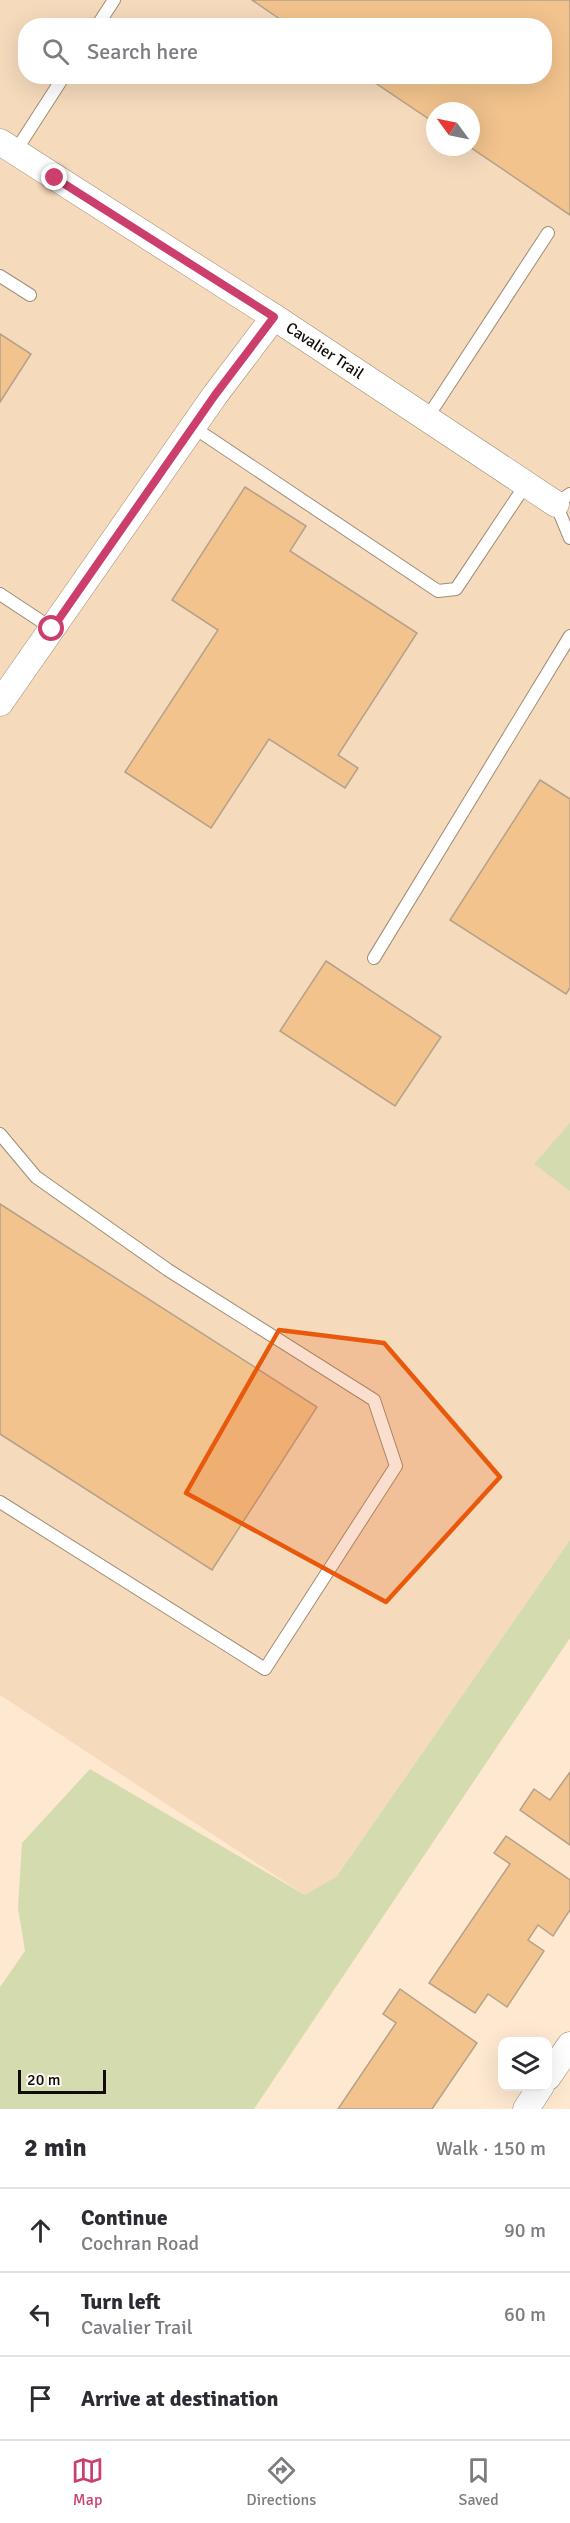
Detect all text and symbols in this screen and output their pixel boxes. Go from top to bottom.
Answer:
search box [18,18,552,84]
icon: search [39,35,72,68]
text: Search here [87,38,198,65]
north arrow [426,102,480,156]
route end [41,164,67,190]
street label: Cavalier Trail [282,318,368,384]
route start [38,615,64,641]
map controls [498,2037,552,2091]
button: layers [498,2037,552,2091]
scale bar [18,2067,106,2094]
text: 20 m [27,2070,61,2090]
text: 2 min [24,2132,87,2164]
text: Walk · 150 m [436,2136,546,2161]
text: Continue [81,2204,168,2231]
icon: ahead [24,2214,57,2247]
text: 90 m [504,2218,546,2243]
text: Cochran Road [81,2231,199,2256]
text: Turn left [81,2288,161,2315]
icon: left [24,2298,57,2331]
text: 60 m [504,2302,546,2327]
text: Cavalier Trail [81,2315,193,2340]
icon: arrive [24,2382,57,2415]
text: Arrive at destination [81,2385,278,2412]
tab: Map [71,2454,104,2510]
tab: Directions [246,2454,316,2510]
tab: Saved [459,2454,499,2510]

